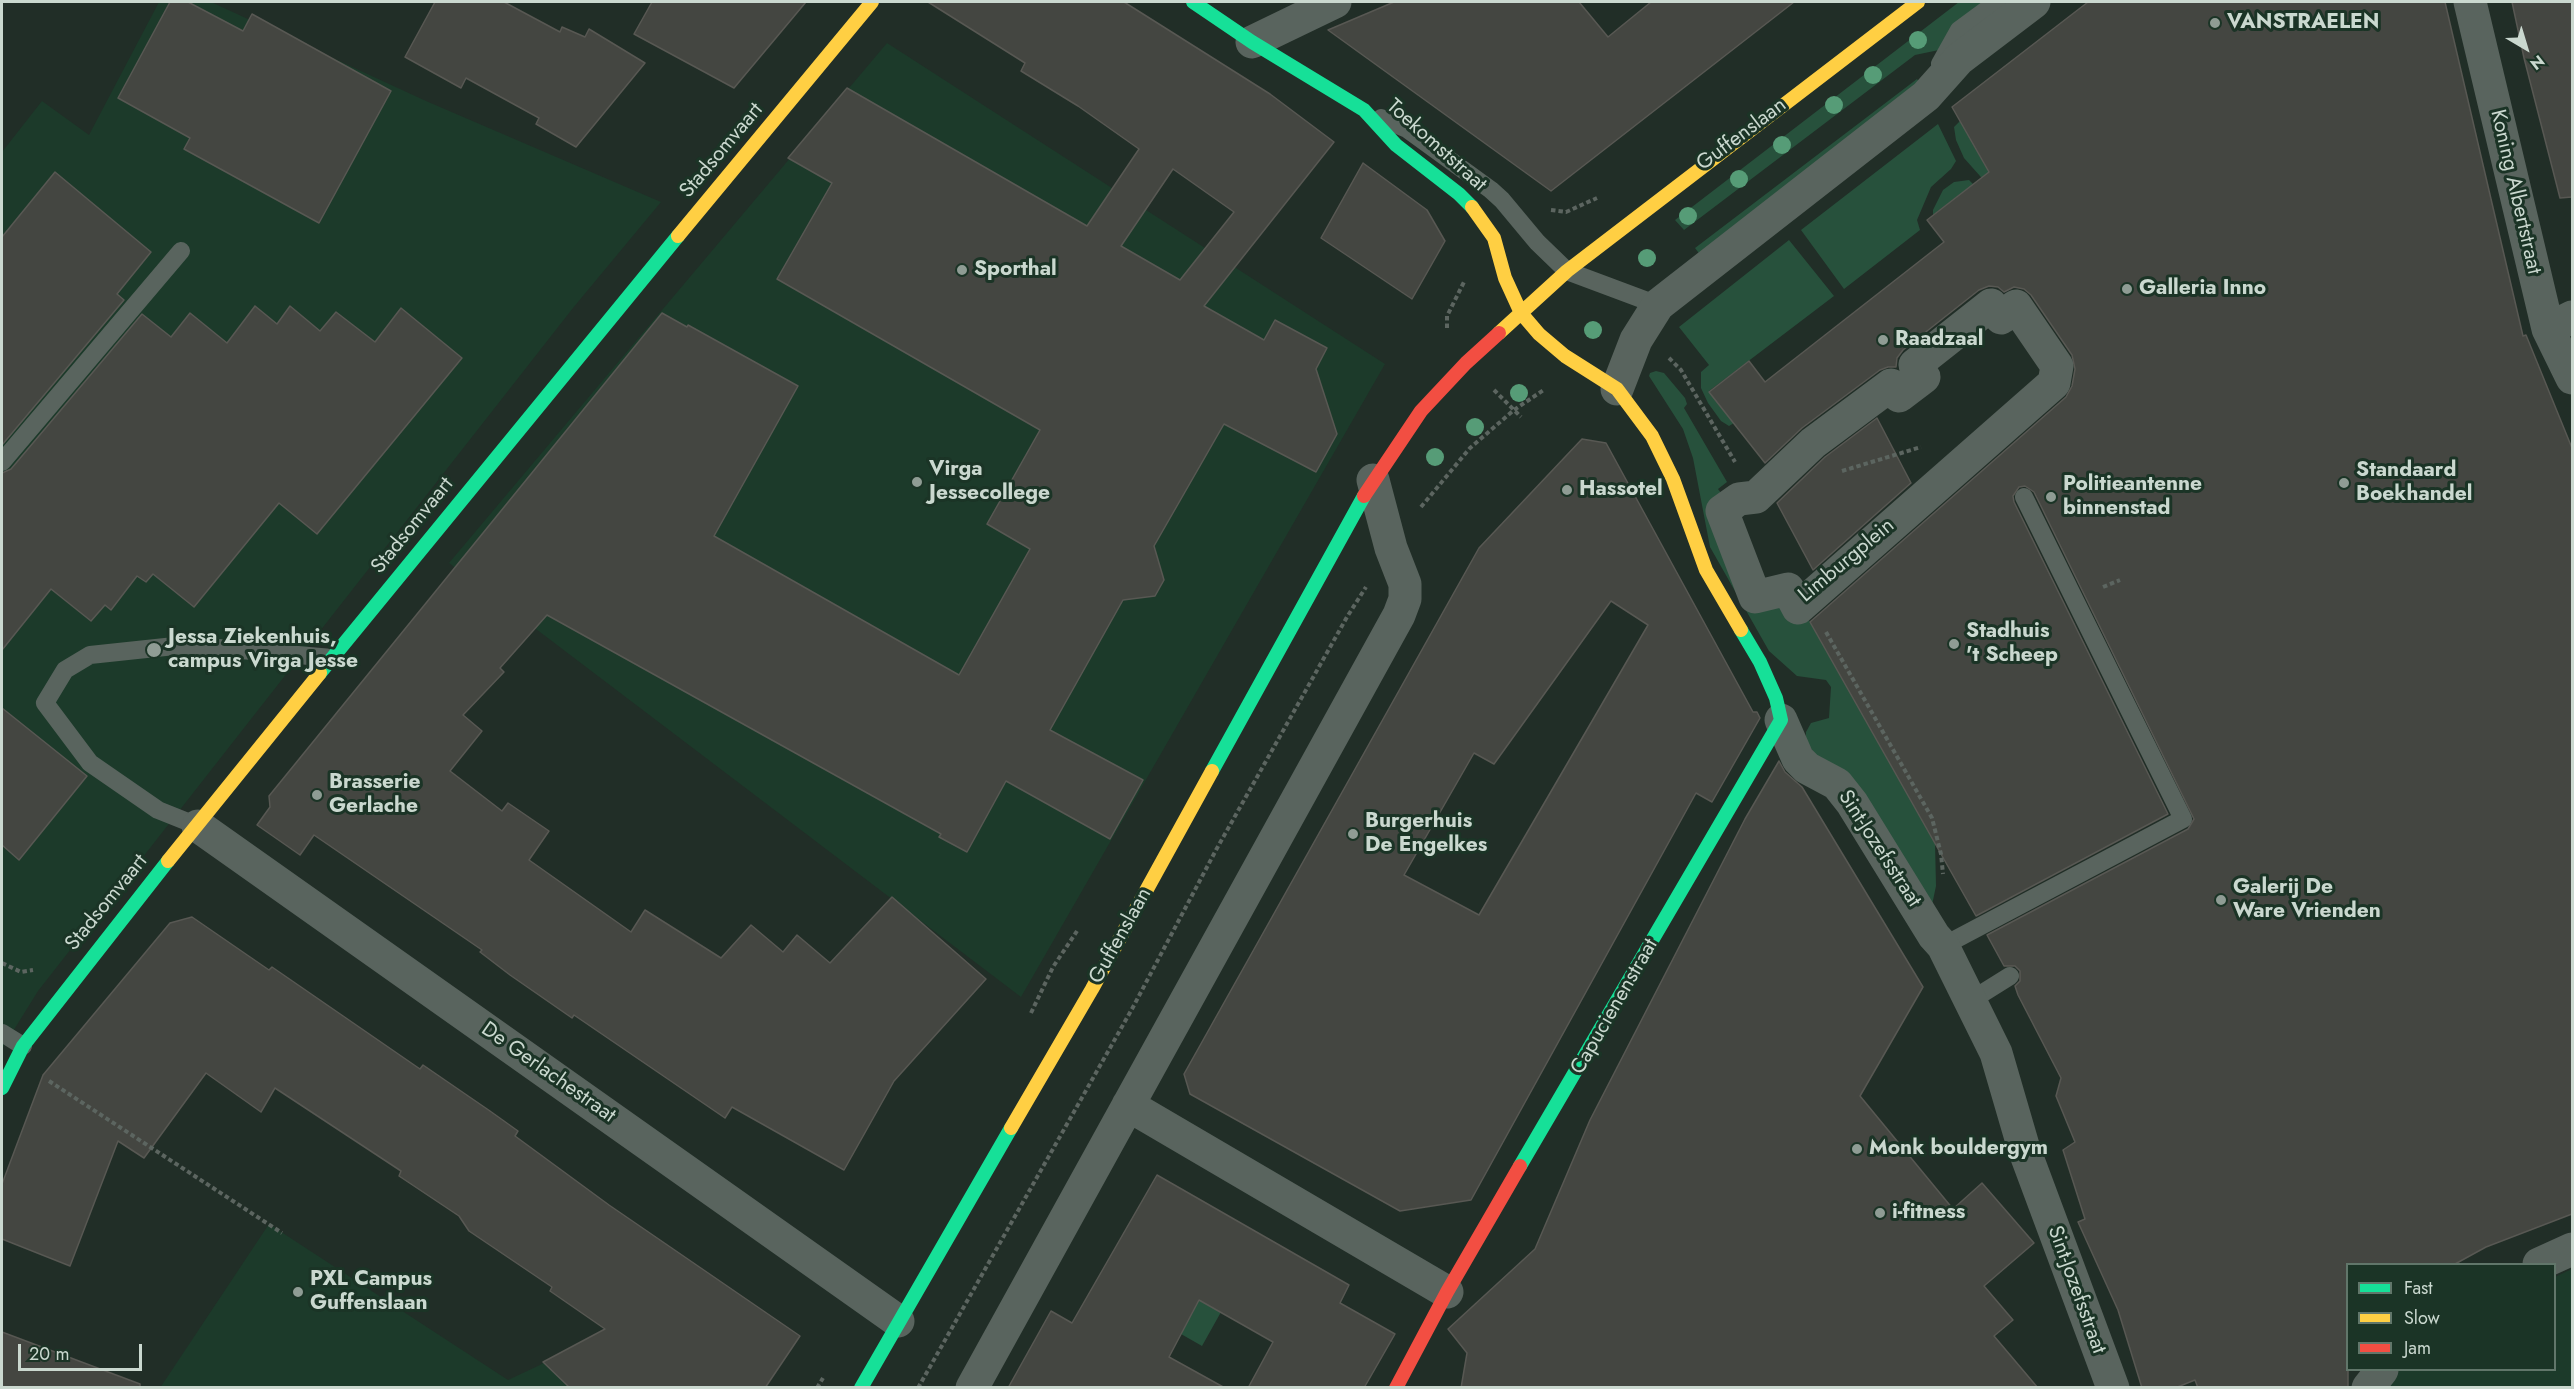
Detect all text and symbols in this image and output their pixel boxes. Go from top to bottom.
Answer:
place label: VANSTRAELEN [2227,10,2379,36]
marker: VANSTRAELEN [2208,16,2222,30]
north arrow [2496,18,2556,78]
text: N [2525,50,2549,76]
street label: Guffenslaan [1692,93,1792,177]
street label: Toekomststraat [1381,94,1491,198]
street label: Stadsomvaart [675,98,769,204]
street label: Koning Albertstraat [2484,107,2546,277]
place label: Sporthal [974,257,1057,283]
marker: Sporthal [955,263,969,277]
place label: Galleria Inno [2139,276,2266,302]
marker: Galleria Inno [2120,282,2134,296]
place label: Raadzaal [1895,327,1983,353]
marker: Raadzaal [1876,333,1890,347]
place label: Virga Jessecollege [929,457,1050,507]
place label: Standaard Boekhandel [2356,458,2472,508]
place label: Politieantenne binnenstad [2063,472,2202,522]
street label: Stadsomvaart [367,473,459,579]
marker: Virga Jessecollege [910,475,924,489]
marker: Standaard Boekhandel [2337,476,2351,490]
place label: Hassotel [1579,477,1663,503]
marker: Hassotel [1560,483,1574,497]
marker: Politieantenne binnenstad [2044,490,2058,504]
street label: Limburgplein [1794,514,1900,608]
place label: Stadhuis 't Scheep [1966,619,2058,669]
place label: Jessa Ziekenhuis, campus Virga Jesse [168,625,358,675]
marker: Stadhuis 't Scheep [1947,637,1961,651]
marker: Jessa Ziekenhuis, campus Virga Jesse [145,641,163,659]
place label: Brasserie Gerlache [329,770,421,820]
street label: Sint-Jozefsstraat [1832,786,1926,912]
marker: Brasserie Gerlache [310,788,324,802]
place label: Burgerhuis De Engelkes [1365,809,1487,859]
marker: Burgerhuis De Engelkes [1346,827,1360,841]
street label: Stadsomvaart [61,850,153,956]
place label: Galerij De Ware Vrienden [2233,875,2381,925]
street label: Guffenslaan [1084,884,1158,988]
marker: Galerij De Ware Vrienden [2214,893,2228,907]
street label: Capucienenstraat [1566,935,1664,1079]
street label: De Gerlachestraat [476,1017,620,1129]
place label: Monk bouldergym [1869,1136,2048,1162]
marker: Monk bouldergym [1850,1142,1864,1156]
place label: i-fitness [1892,1200,1965,1226]
marker: i-fitness [1873,1206,1887,1220]
street label: Sint-Jozefsstraat [2041,1223,2111,1357]
legend [2346,1263,2556,1371]
place label: PXL Campus Guffenslaan [310,1267,432,1317]
text: Fast [2404,1275,2433,1301]
marker: PXL Campus Guffenslaan [291,1285,305,1299]
text: Slow [2404,1305,2440,1331]
scale bar [21,1332,146,1370]
text: Jam [2404,1335,2431,1361]
text: 20 m [29,1341,69,1367]

